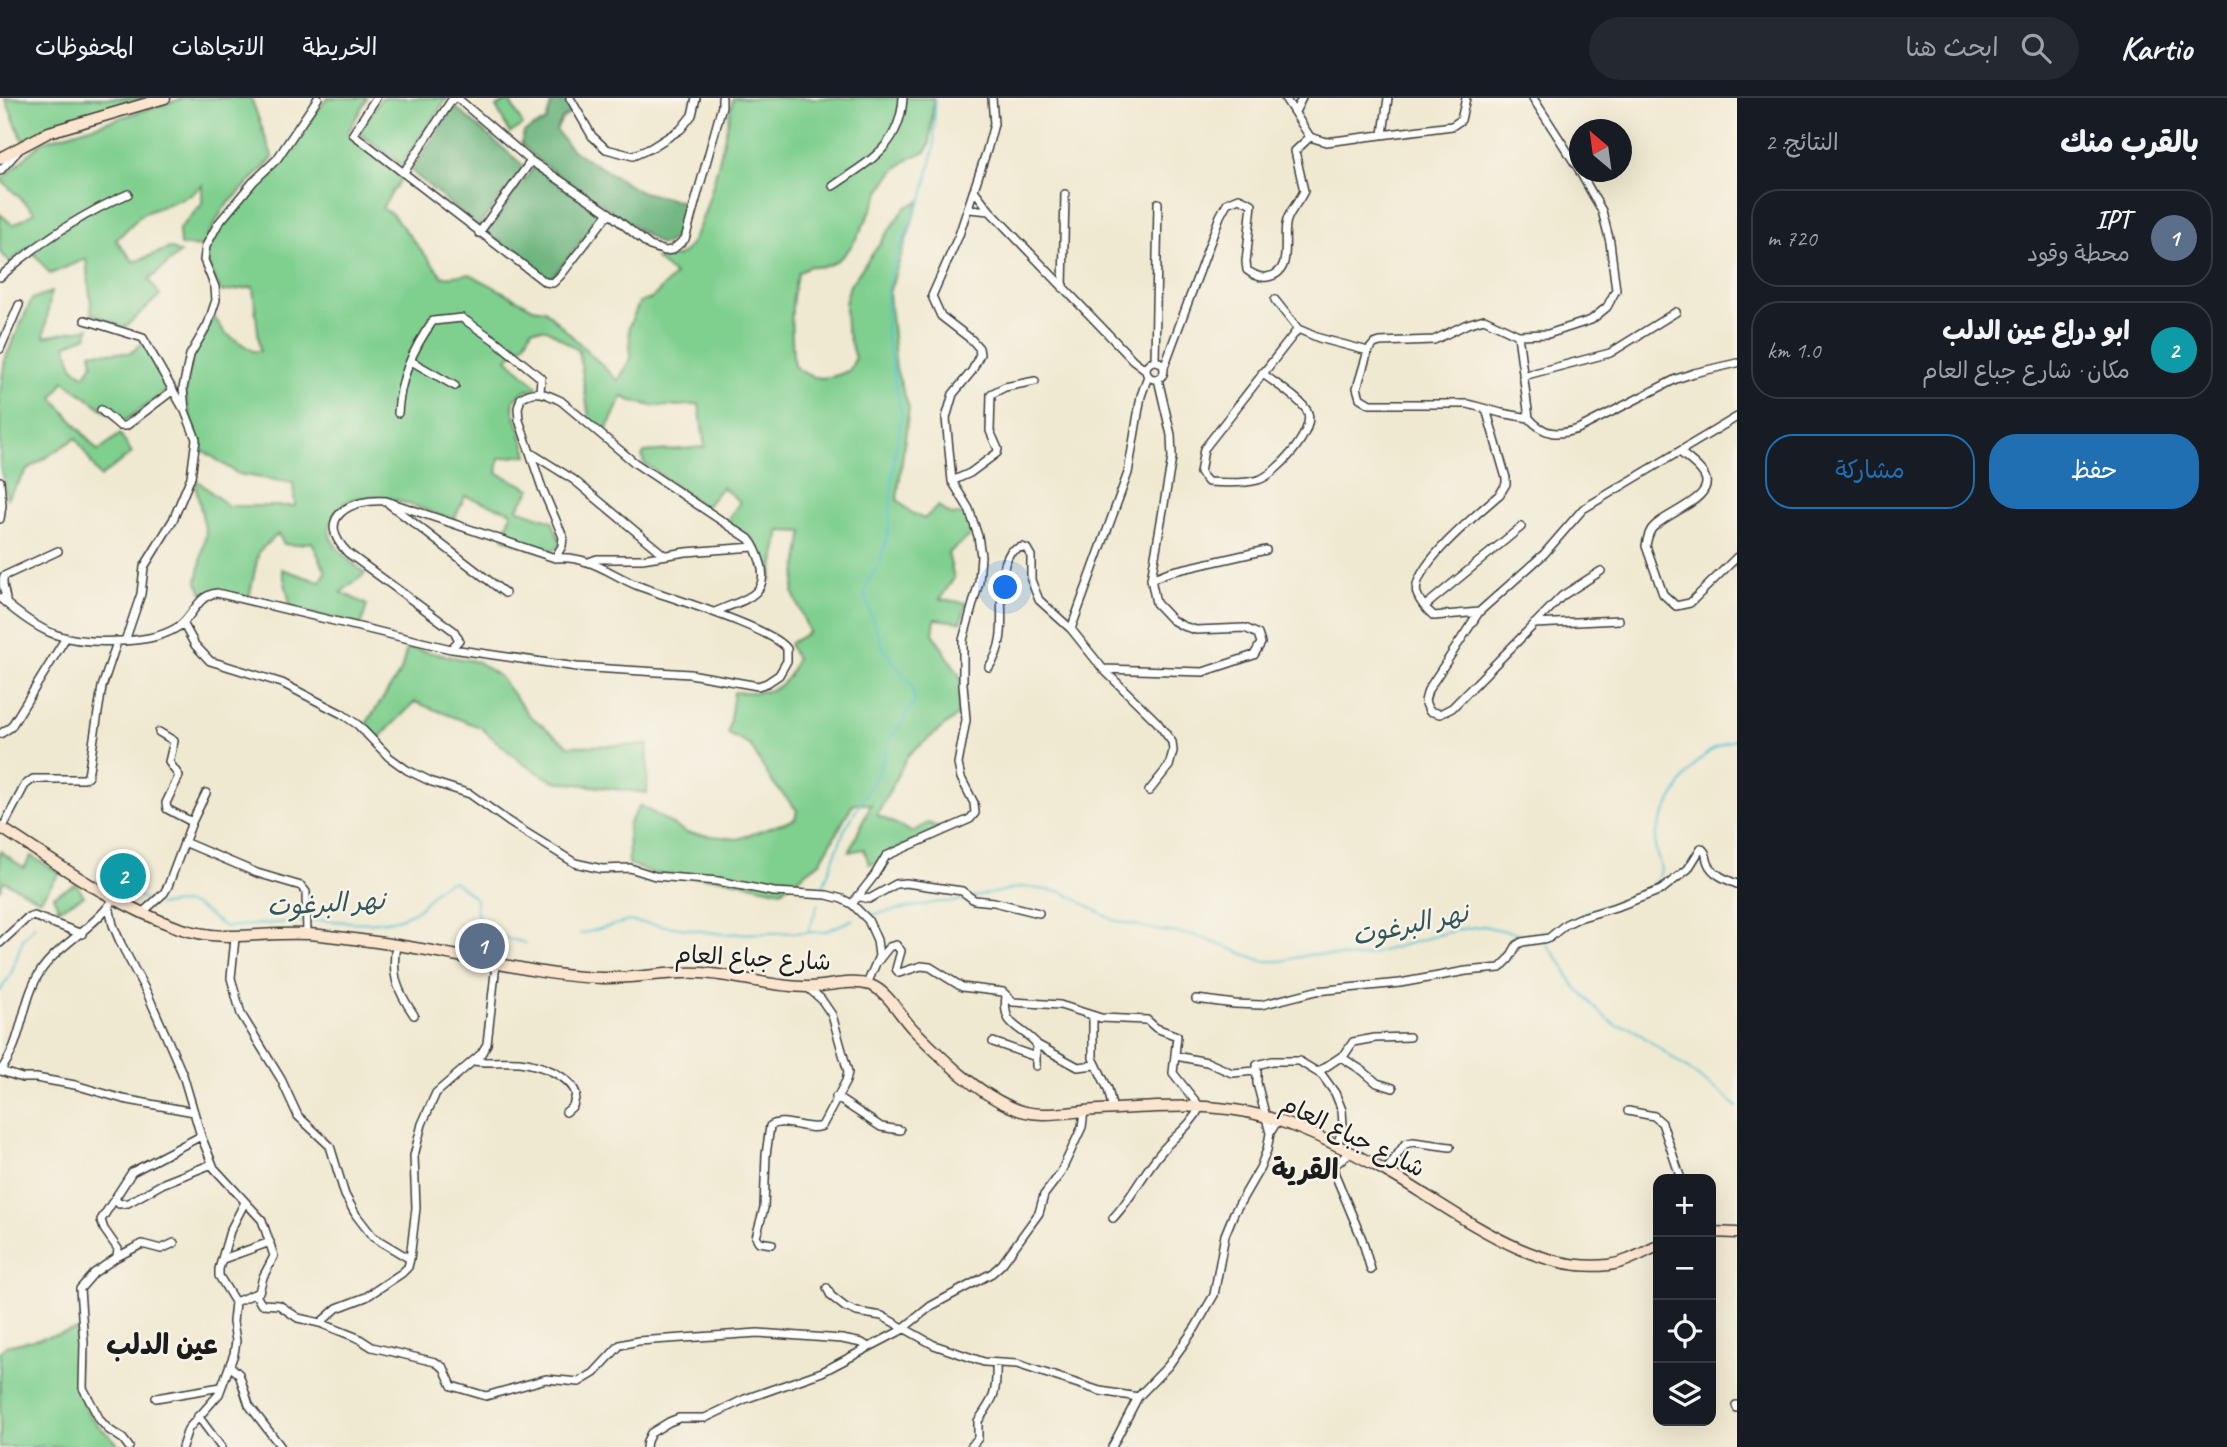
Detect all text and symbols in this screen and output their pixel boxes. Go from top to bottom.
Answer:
search box [1589,17,2079,80]
text: Kartio [2121,27,2192,69]
icon: search [2017,29,2055,67]
text: ابحث هنا [1905,31,1999,64]
text: المحفوظات [35,32,134,62]
text: الاتجاهات [172,32,265,62]
text: الخريطة [303,32,377,62]
north arrow [1569,119,1632,182]
text: بالقرب منك [2060,123,2199,161]
text: النتائج: 2 [1765,128,1839,157]
text: IPT [2095,203,2130,236]
text: 720 m [1767,224,1817,253]
text: 1 [2169,224,2179,253]
text: محطة وقود [2027,239,2130,268]
text: ابو دراع عين الدلب [1942,314,2130,347]
text: 1.0 km [1767,336,1820,365]
text: 2 [2169,336,2179,365]
text: مكان · شارع جباع العام [1922,356,2130,385]
button: مشاركة [1765,434,1975,509]
button: حفظ [1989,434,2199,509]
your location [988,570,1022,604]
pin: 2 [100,850,146,902]
water label: نهر البرغوت [266,884,389,923]
water label: نهر البرغوت [1349,895,1474,953]
pin: 1 [459,920,505,972]
street label: شارع جباع العام [674,939,832,981]
street label: شارع جباع العام [1274,1088,1430,1187]
district label: القرية [1271,1152,1339,1187]
map controls [1653,1174,1716,1426]
button: + [1653,1174,1716,1237]
button: − [1653,1237,1716,1300]
button: locate [1653,1300,1716,1363]
district label: عين الدلب [106,1327,218,1362]
button: layers [1653,1363,1716,1426]

